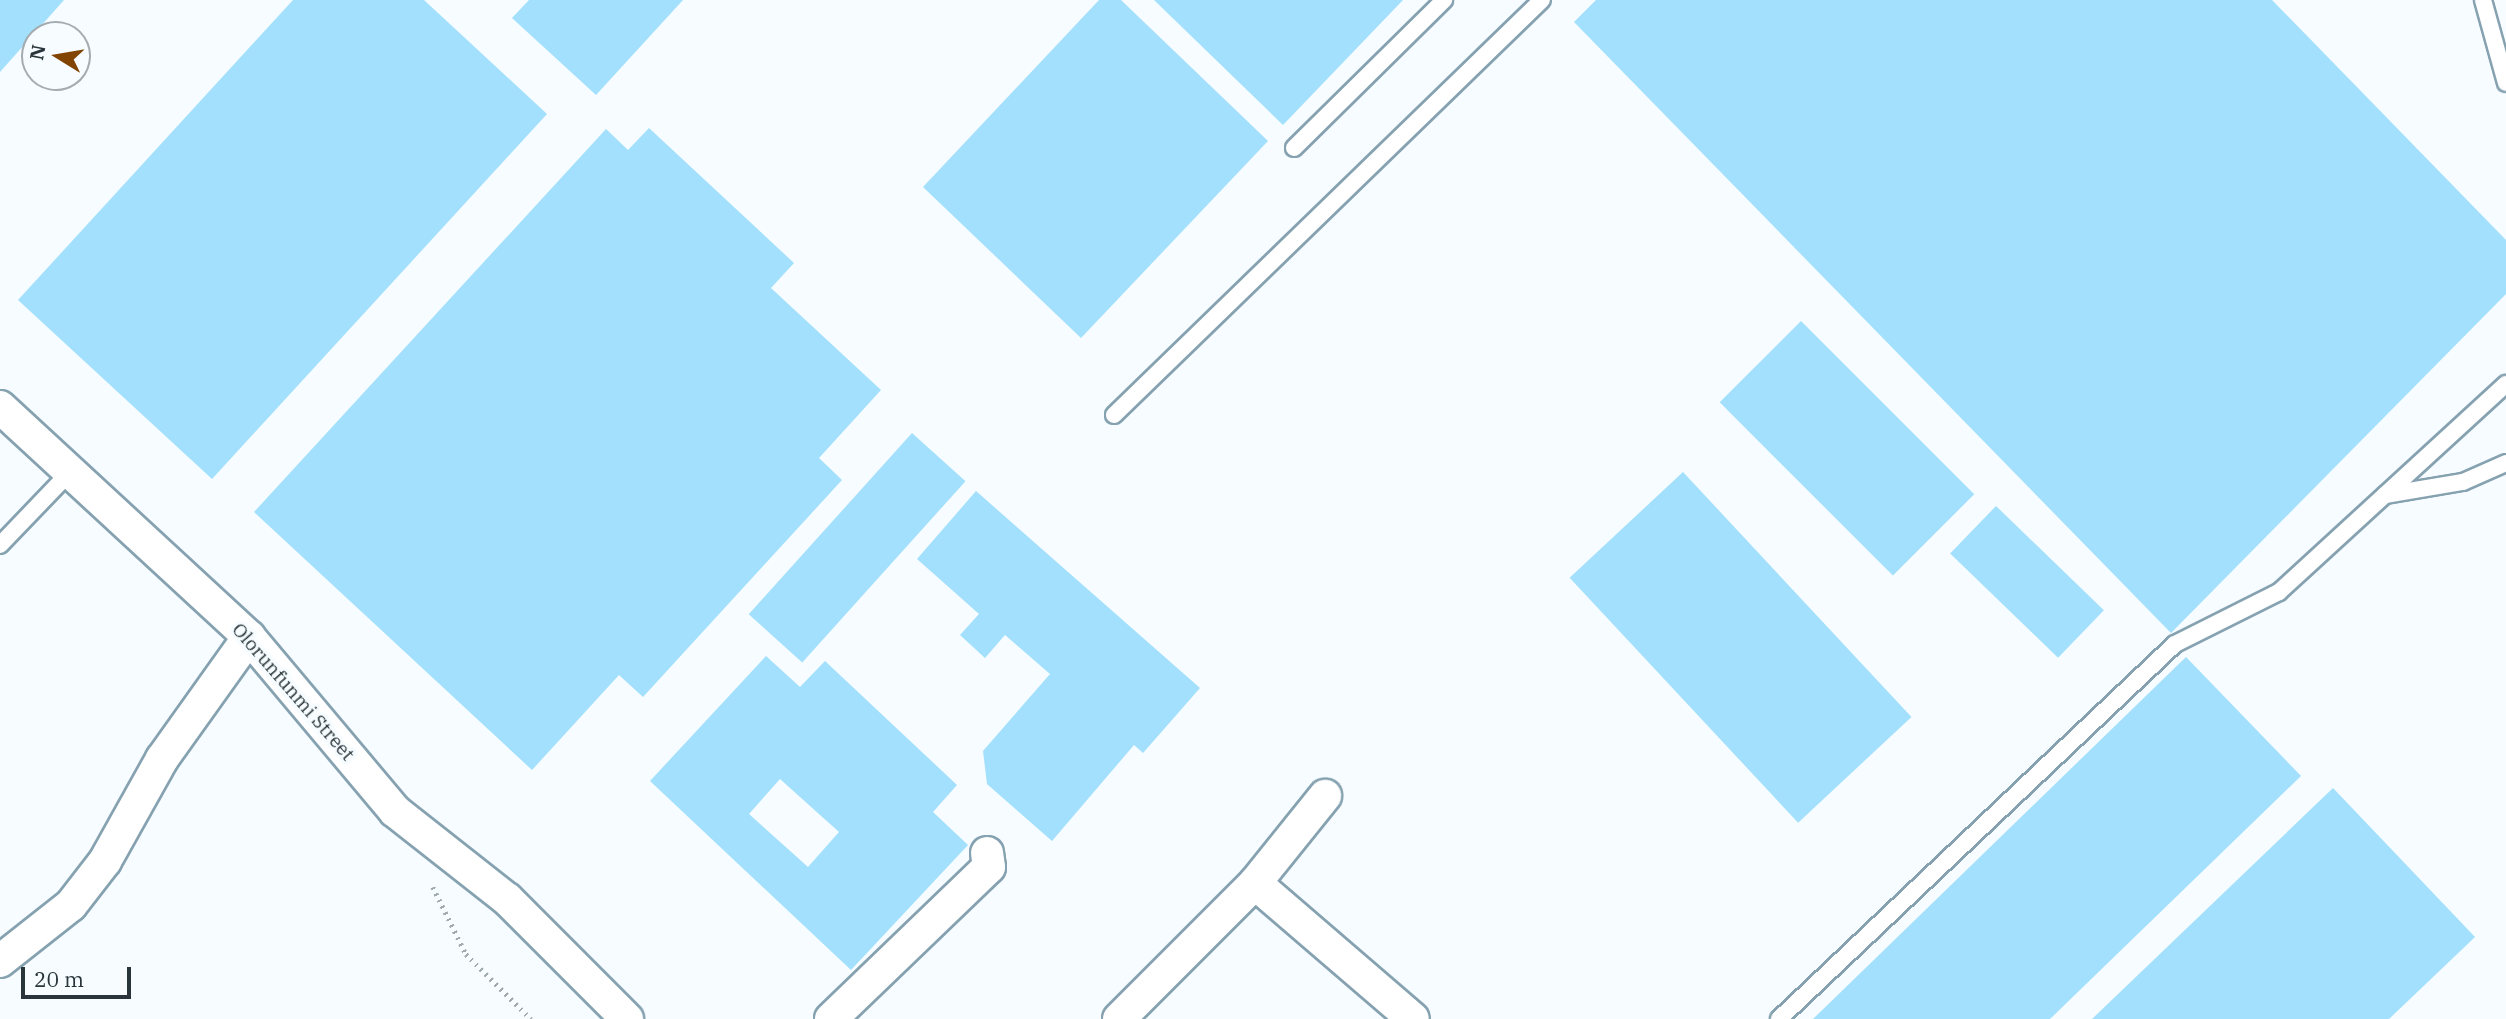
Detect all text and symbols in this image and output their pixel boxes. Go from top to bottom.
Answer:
north arrow [21,21,91,91]
text: N [24,43,51,62]
street label: Olorunfunmi Street [227,618,359,766]
scale bar [24,953,135,997]
text: 20 m [34,965,84,993]

